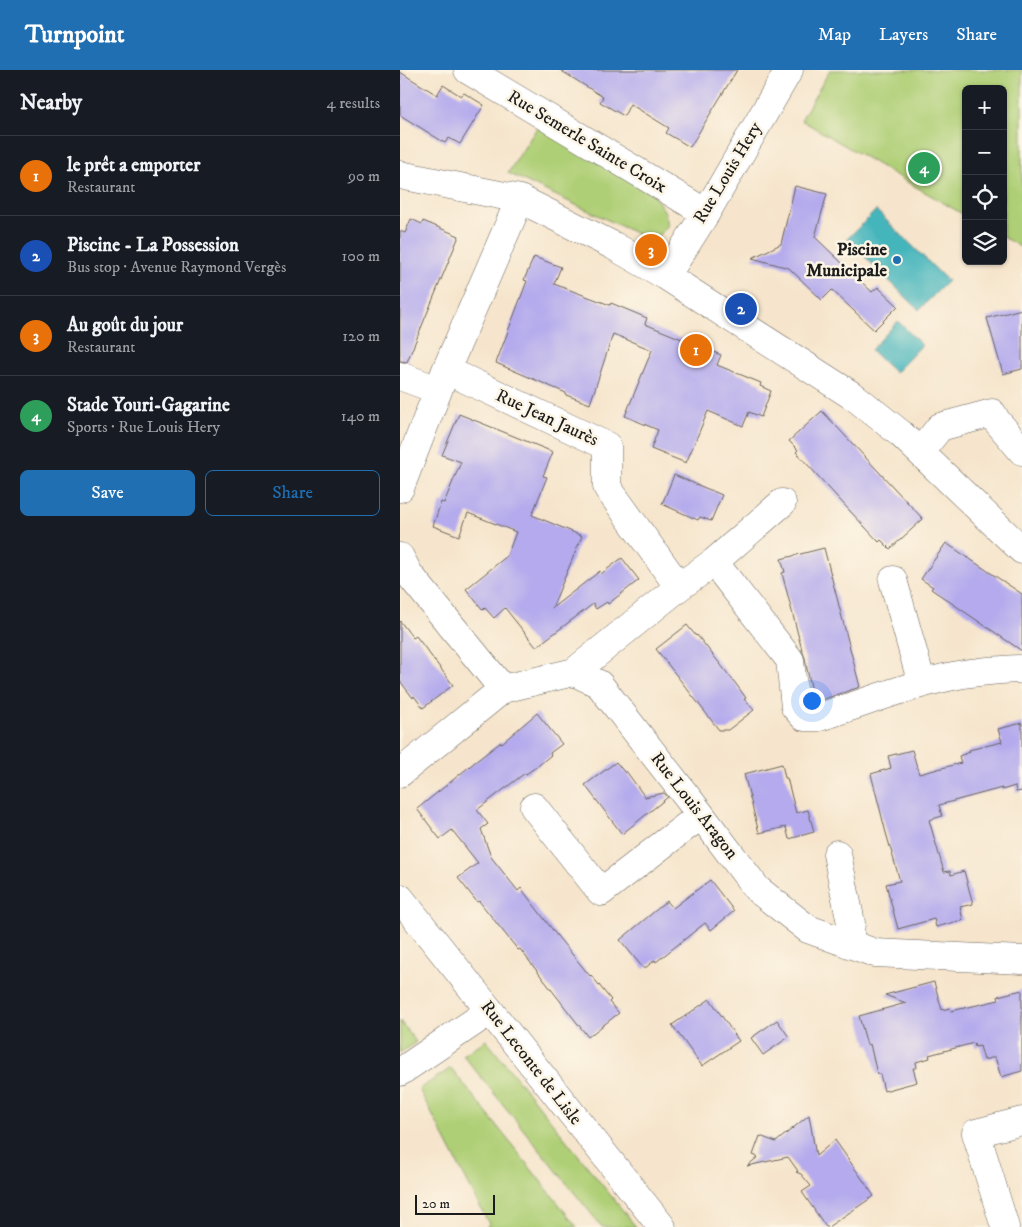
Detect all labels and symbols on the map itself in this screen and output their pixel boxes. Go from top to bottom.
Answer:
street label: Rue Semerle Sainte Croix [503,86,671,198]
street label: Rue Louis Hery [689,118,767,228]
pin: 4 [908,149,940,187]
pin: 3 [635,231,667,269]
place label: Piscine Municipale [806,239,888,282]
marker: Piscine Municipale [891,254,903,266]
pin: 2 [725,290,757,328]
pin: 1 [680,331,712,369]
street label: Rue Jean Jaurès [492,385,602,451]
your location [799,688,825,714]
street label: Rue Louis Aragon [645,748,743,864]
street label: Rue Leconte de Lisle [476,996,586,1130]
scale bar [415,1192,495,1215]

